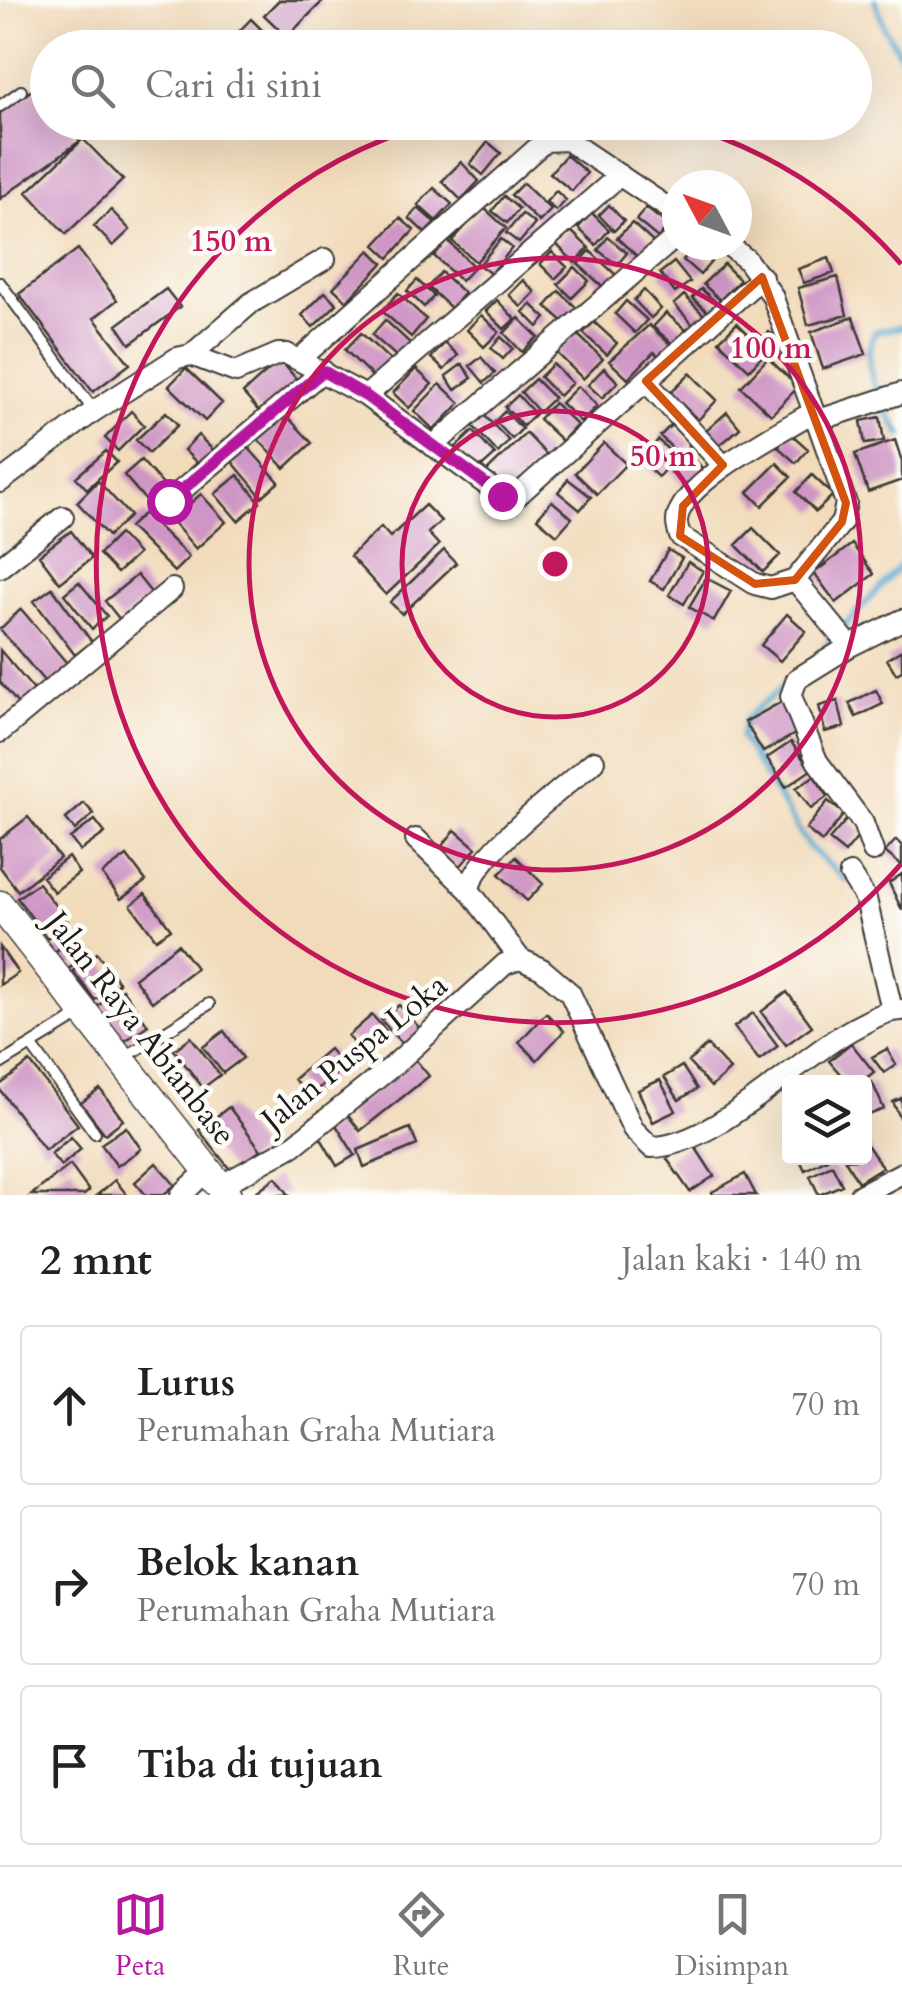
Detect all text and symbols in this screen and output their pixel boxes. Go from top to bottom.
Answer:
search box [30,30,872,140]
icon: search [65,58,120,113]
text: Cari di sini [145,59,322,111]
north arrow [662,170,752,260]
text: 150 m [190,221,272,262]
text: 100 m [730,328,812,369]
text: 50 m [630,436,697,477]
route end [480,474,526,520]
route start [147,479,193,525]
centre of rings [537,546,573,582]
street label: Jalan Raya Abianbase [32,899,246,1155]
street label: Jalan Puspa Loka [249,964,457,1144]
map controls [782,1075,872,1165]
button: layers [782,1075,872,1165]
text: 2 mnt [40,1232,152,1289]
text: Jalan kaki · 140 m [621,1238,862,1282]
text: Lurus [137,1357,235,1409]
icon: ahead [42,1378,97,1433]
text: 70 m [792,1383,860,1427]
text: Perumahan Graha Mutiara [137,1409,496,1453]
text: Belok kanan [137,1537,359,1589]
icon: right [42,1558,97,1613]
text: 70 m [792,1563,860,1607]
text: Perumahan Graha Mutiara [137,1589,496,1633]
icon: arrive [42,1738,97,1793]
text: Tiba di tujuan [137,1739,382,1791]
tab: Peta [113,1887,168,1985]
tab: Rute [393,1887,449,1985]
tab: Disimpan [675,1887,789,1985]

